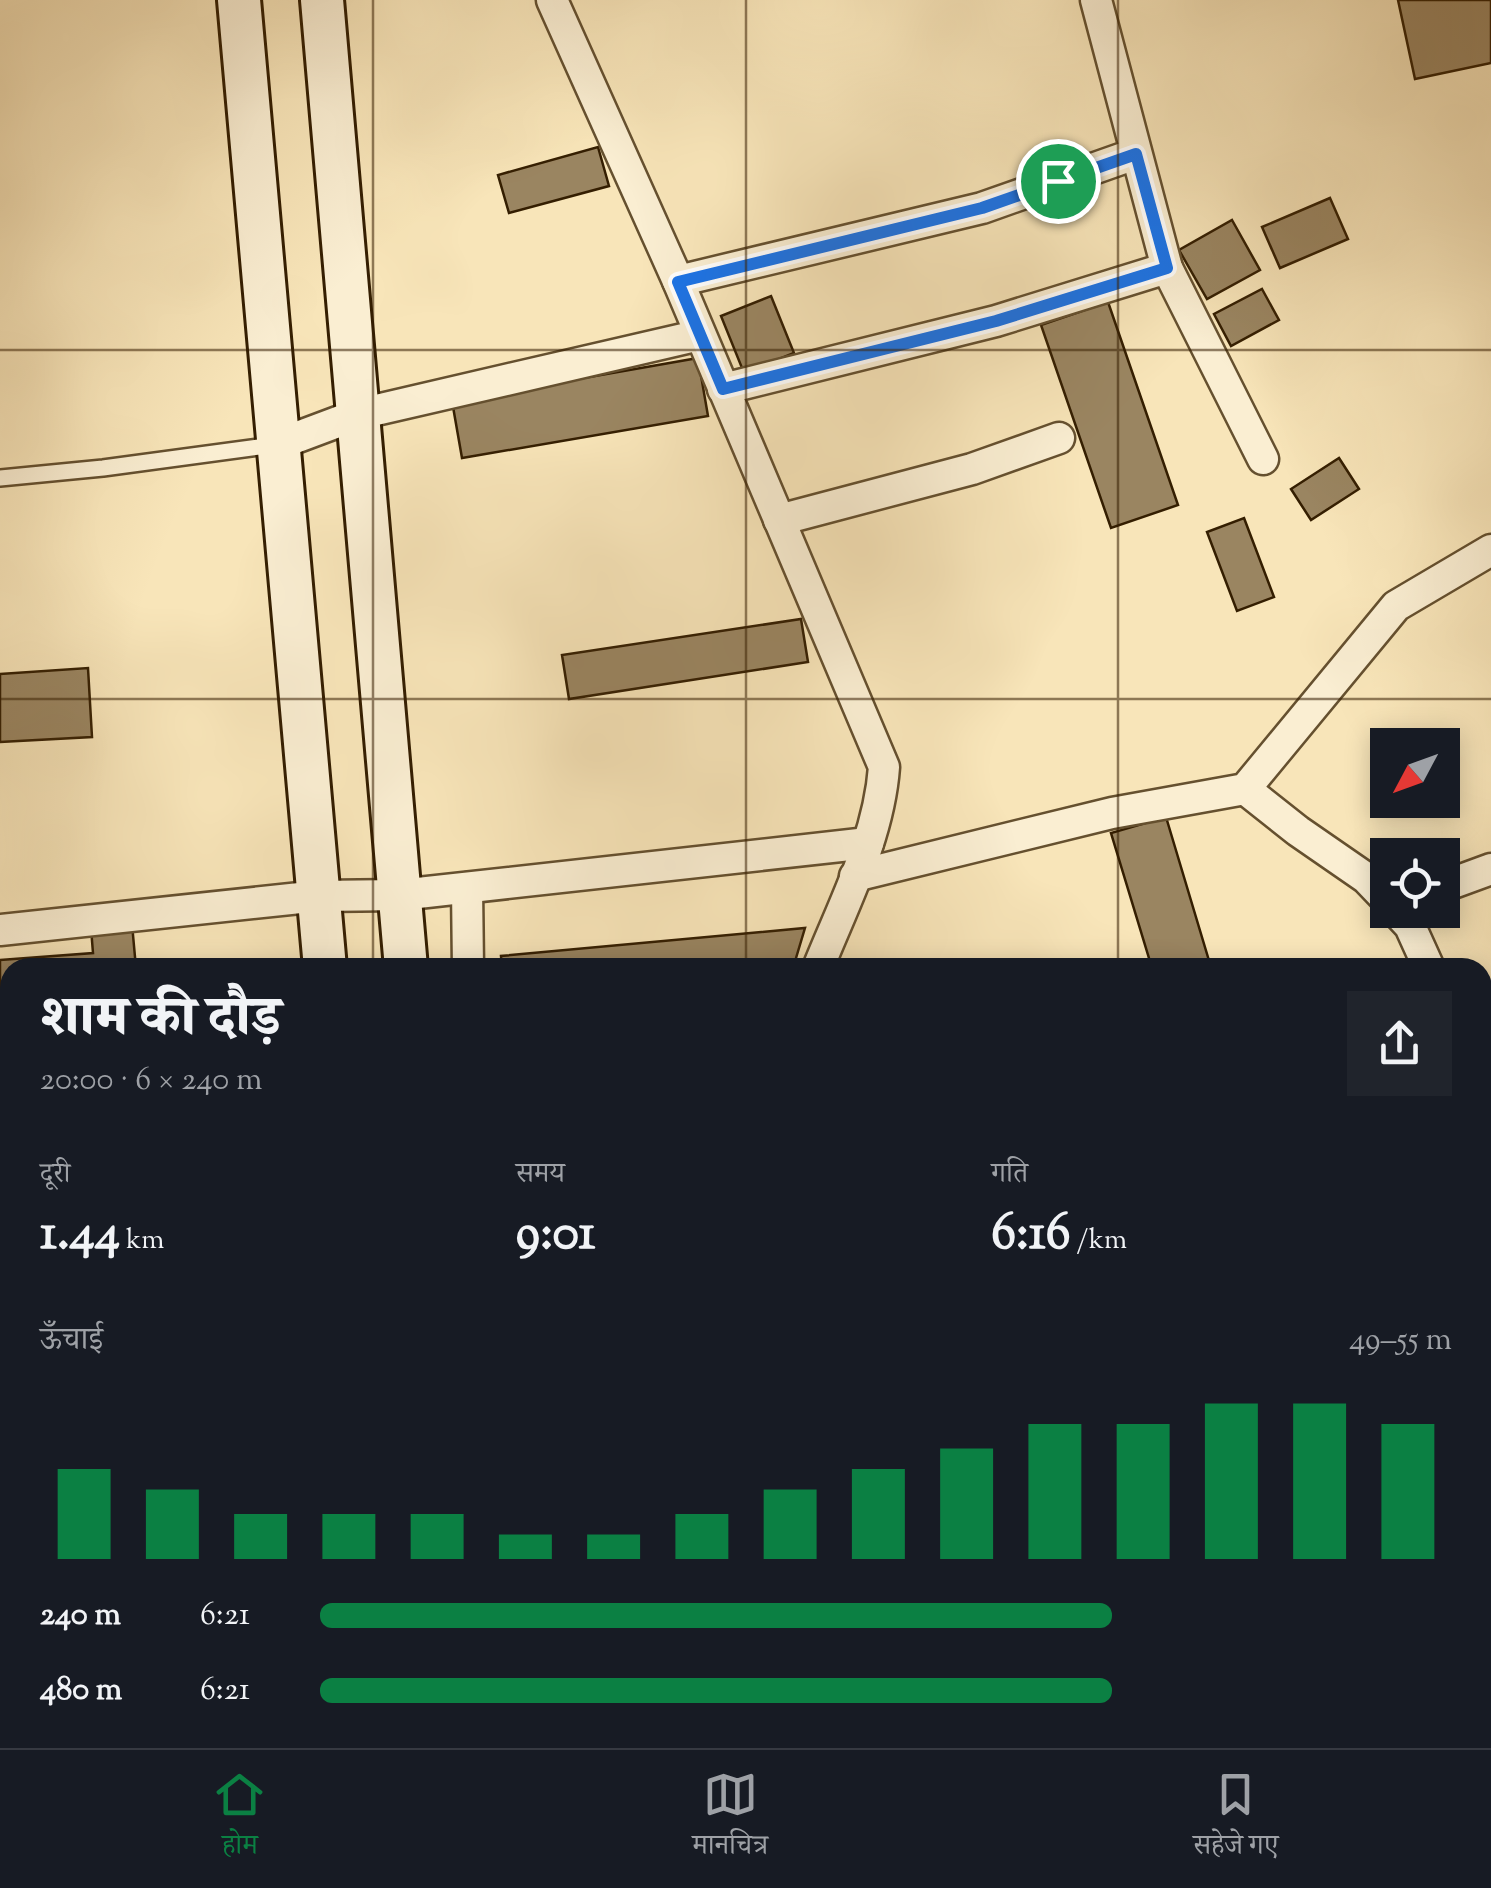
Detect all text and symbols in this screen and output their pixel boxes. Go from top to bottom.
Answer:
pin [1016,139,1101,224]
icon: arrive [1031,154,1086,209]
north arrow [1370,728,1460,818]
map controls [1370,728,1460,928]
button: locate [1370,838,1460,928]
text: शाम की दौड़ [40,981,281,1060]
button: share [1347,991,1452,1096]
text: 20:00 · 6 × 240 m [40,1058,263,1104]
text: दूरी [40,1155,70,1195]
text: समय [516,1155,565,1195]
text: गति [991,1155,1028,1195]
text: 1.44 [40,1200,120,1272]
text: 9:01 [516,1200,595,1272]
text: 6:16 [991,1200,1071,1272]
text: km [120,1221,164,1261]
text: /km [1071,1221,1127,1261]
text: ऊँचाई [40,1318,103,1364]
text: 49–55 m [1349,1318,1452,1364]
text: 240 m [40,1593,121,1639]
text: 6:21 [200,1593,250,1639]
text: 480 m [40,1668,122,1714]
text: 6:21 [200,1668,250,1714]
tab: होम [212,1767,267,1872]
tab: मानचित्र [692,1767,768,1872]
tab: सहेजे गए [1193,1767,1279,1872]

